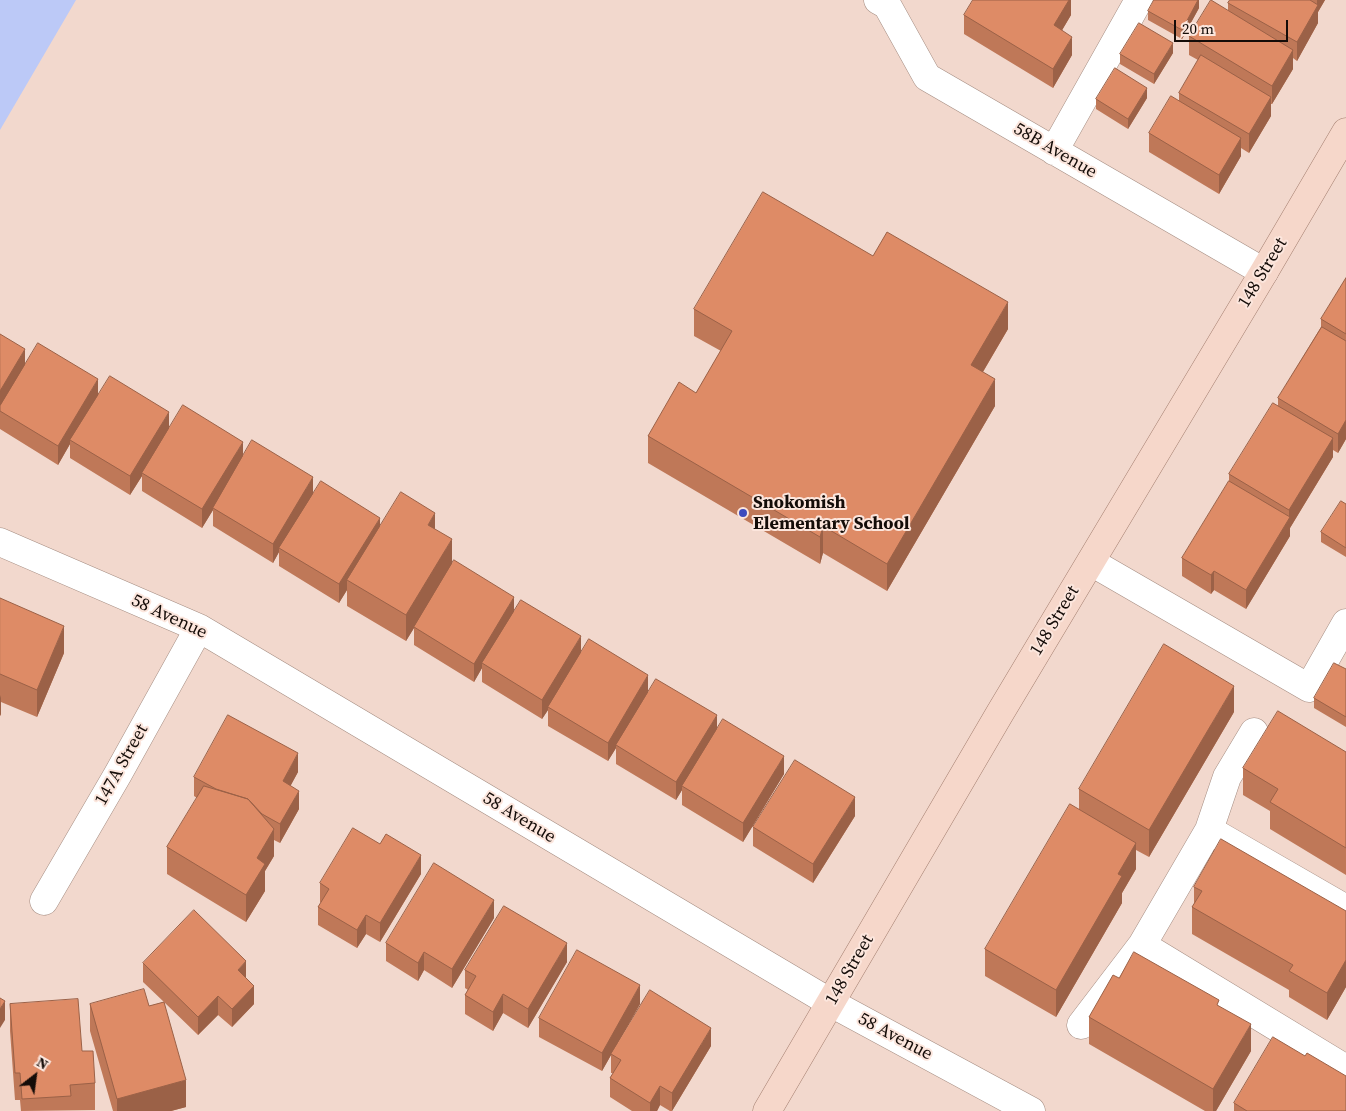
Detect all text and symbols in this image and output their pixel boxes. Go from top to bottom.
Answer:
scale bar [1176,10,1290,42]
text: 20 m [1182,18,1214,39]
street label: 58B Avenue [1009,118,1101,184]
street label: 148 Street [1234,234,1292,312]
place label: Snokomish Elementary School [753,492,910,534]
marker: Snokomish Elementary School [737,507,749,519]
street label: 148 Street [1026,582,1084,660]
street label: 58 Avenue [128,590,210,644]
street label: 147A Street [91,721,153,809]
street label: 58 Avenue [479,788,559,848]
street label: 148 Street [821,931,879,1009]
street label: 58 Avenue [854,1008,936,1066]
north arrow [10,1051,60,1101]
text: N [33,1052,52,1074]

